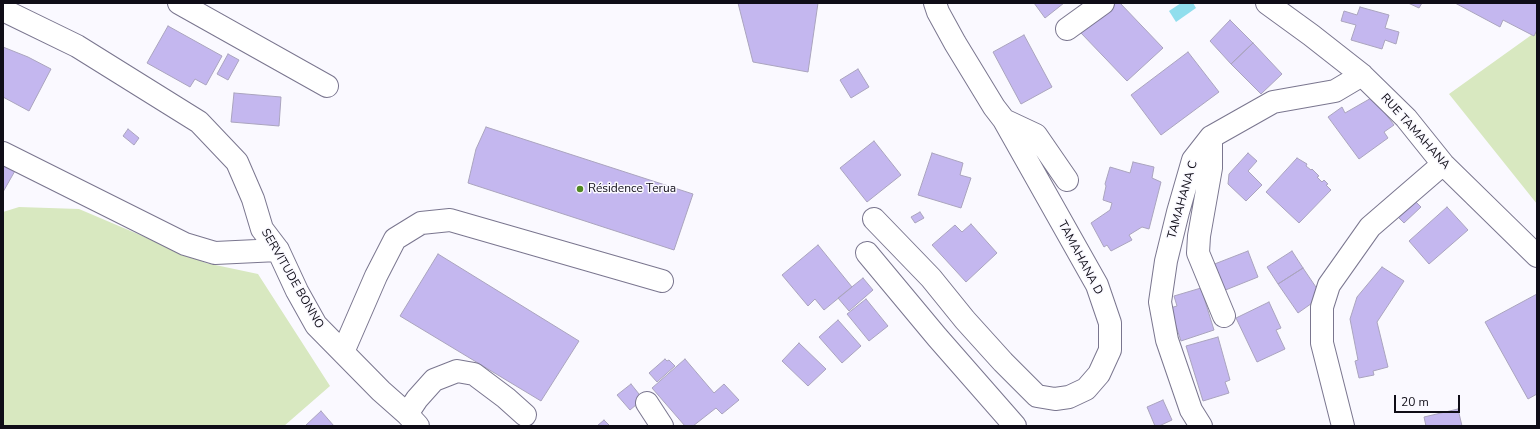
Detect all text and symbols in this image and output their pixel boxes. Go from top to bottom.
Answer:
street label: RUE TAMAHANA [1377,91,1453,173]
street label: TAMAHANA C [1165,159,1201,241]
place label: Résidence Terua [588,182,676,196]
marker: Résidence Terua [575,184,585,194]
street label: TAMAHANA D [1054,219,1106,297]
street label: SERVITUDE BONNO [258,227,326,331]
scale bar [1396,387,1462,413]
text: 20 m [1401,394,1429,410]

